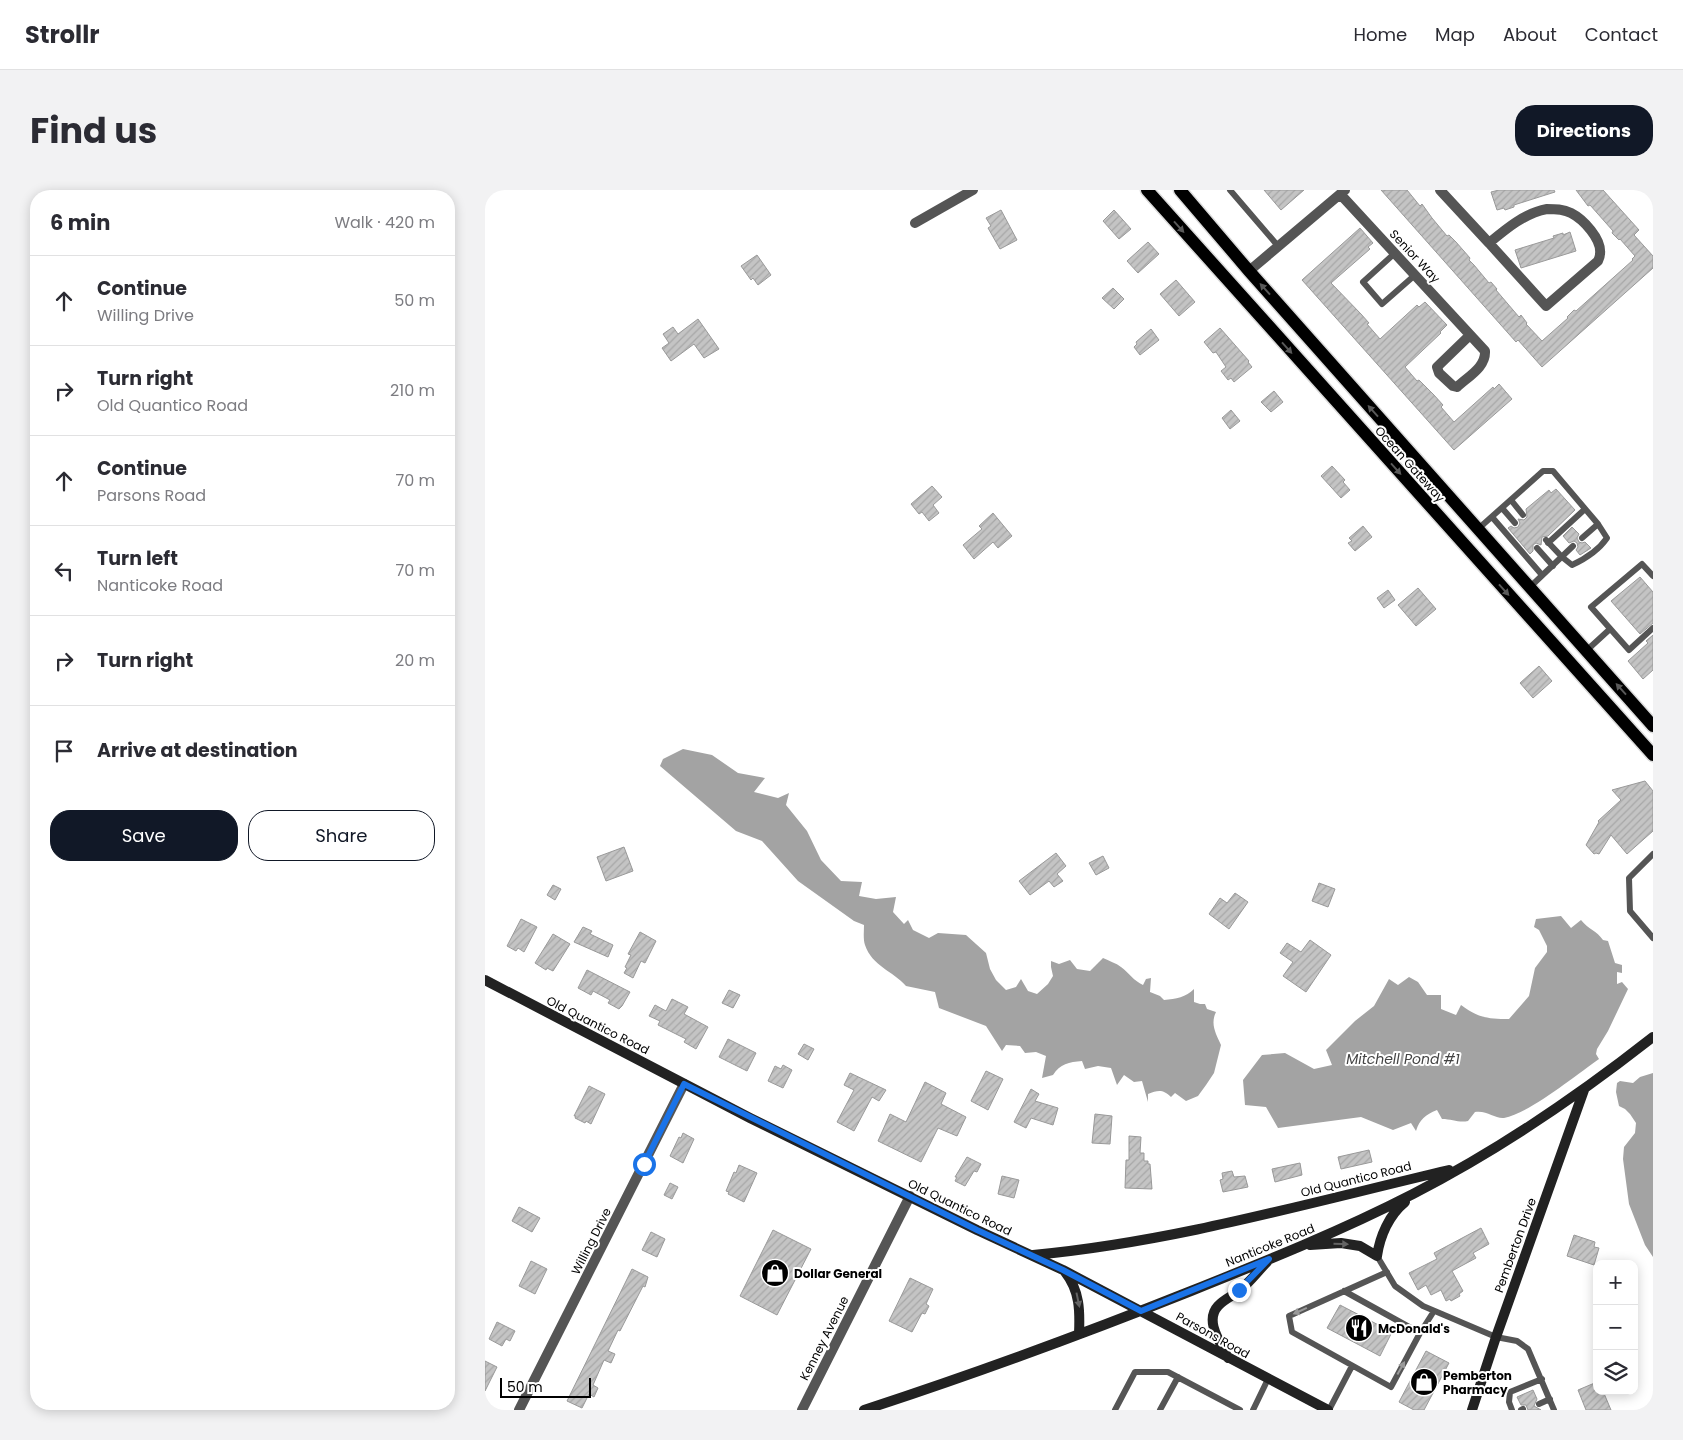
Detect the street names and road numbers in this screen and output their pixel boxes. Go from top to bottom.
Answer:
street label: Senior Way [1386,226,1444,286]
street label: Ocean Gateway [1371,422,1449,506]
street label: Old Quantico Road [544,992,652,1058]
street label: Old Quantico Road [1299,1157,1413,1201]
street label: Old Quantico Road [905,1175,1015,1239]
street label: Pemberton Drive [1490,1195,1540,1295]
street label: Willing Drive [567,1205,615,1277]
street label: Nanticoke Road [1223,1219,1317,1271]
street label: Kenney Avenue [795,1293,853,1383]
street label: Parsons Road [1173,1308,1253,1362]

